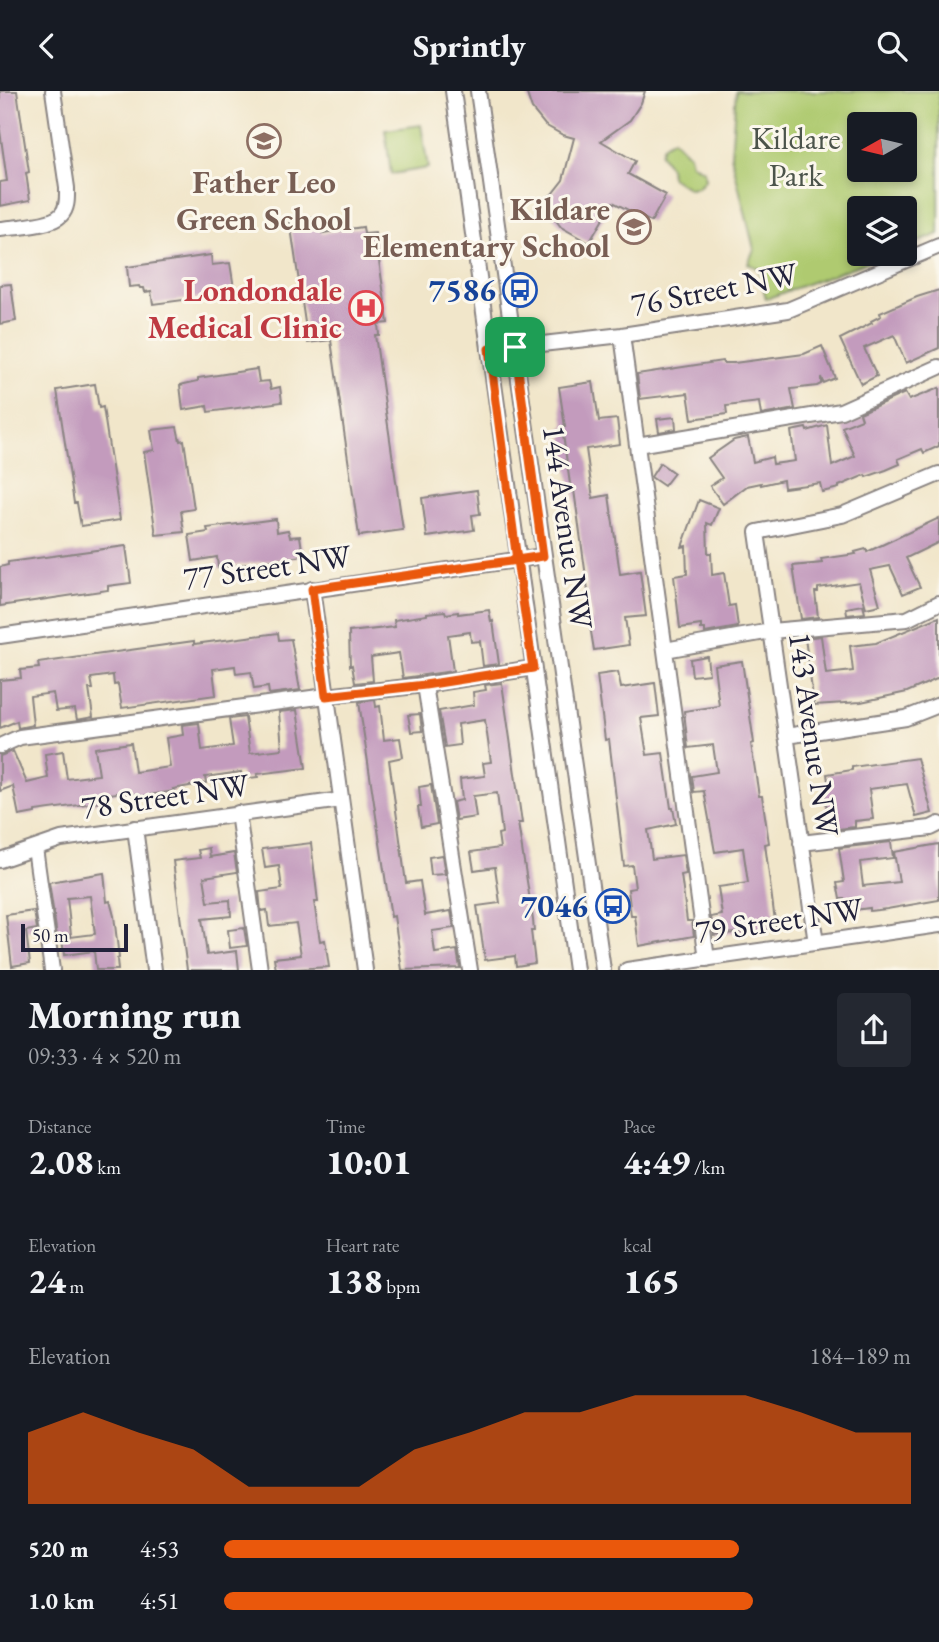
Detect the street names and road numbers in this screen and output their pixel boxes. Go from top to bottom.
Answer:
street label: 76 Street NW [627,252,801,326]
street label: 144 Avenue NW [533,422,603,632]
street label: 77 Street NW [181,534,354,600]
street label: 143 Avenue NW [779,629,849,839]
street label: 78 Street NW [79,763,252,829]
street label: 79 Street NW [693,887,866,953]

